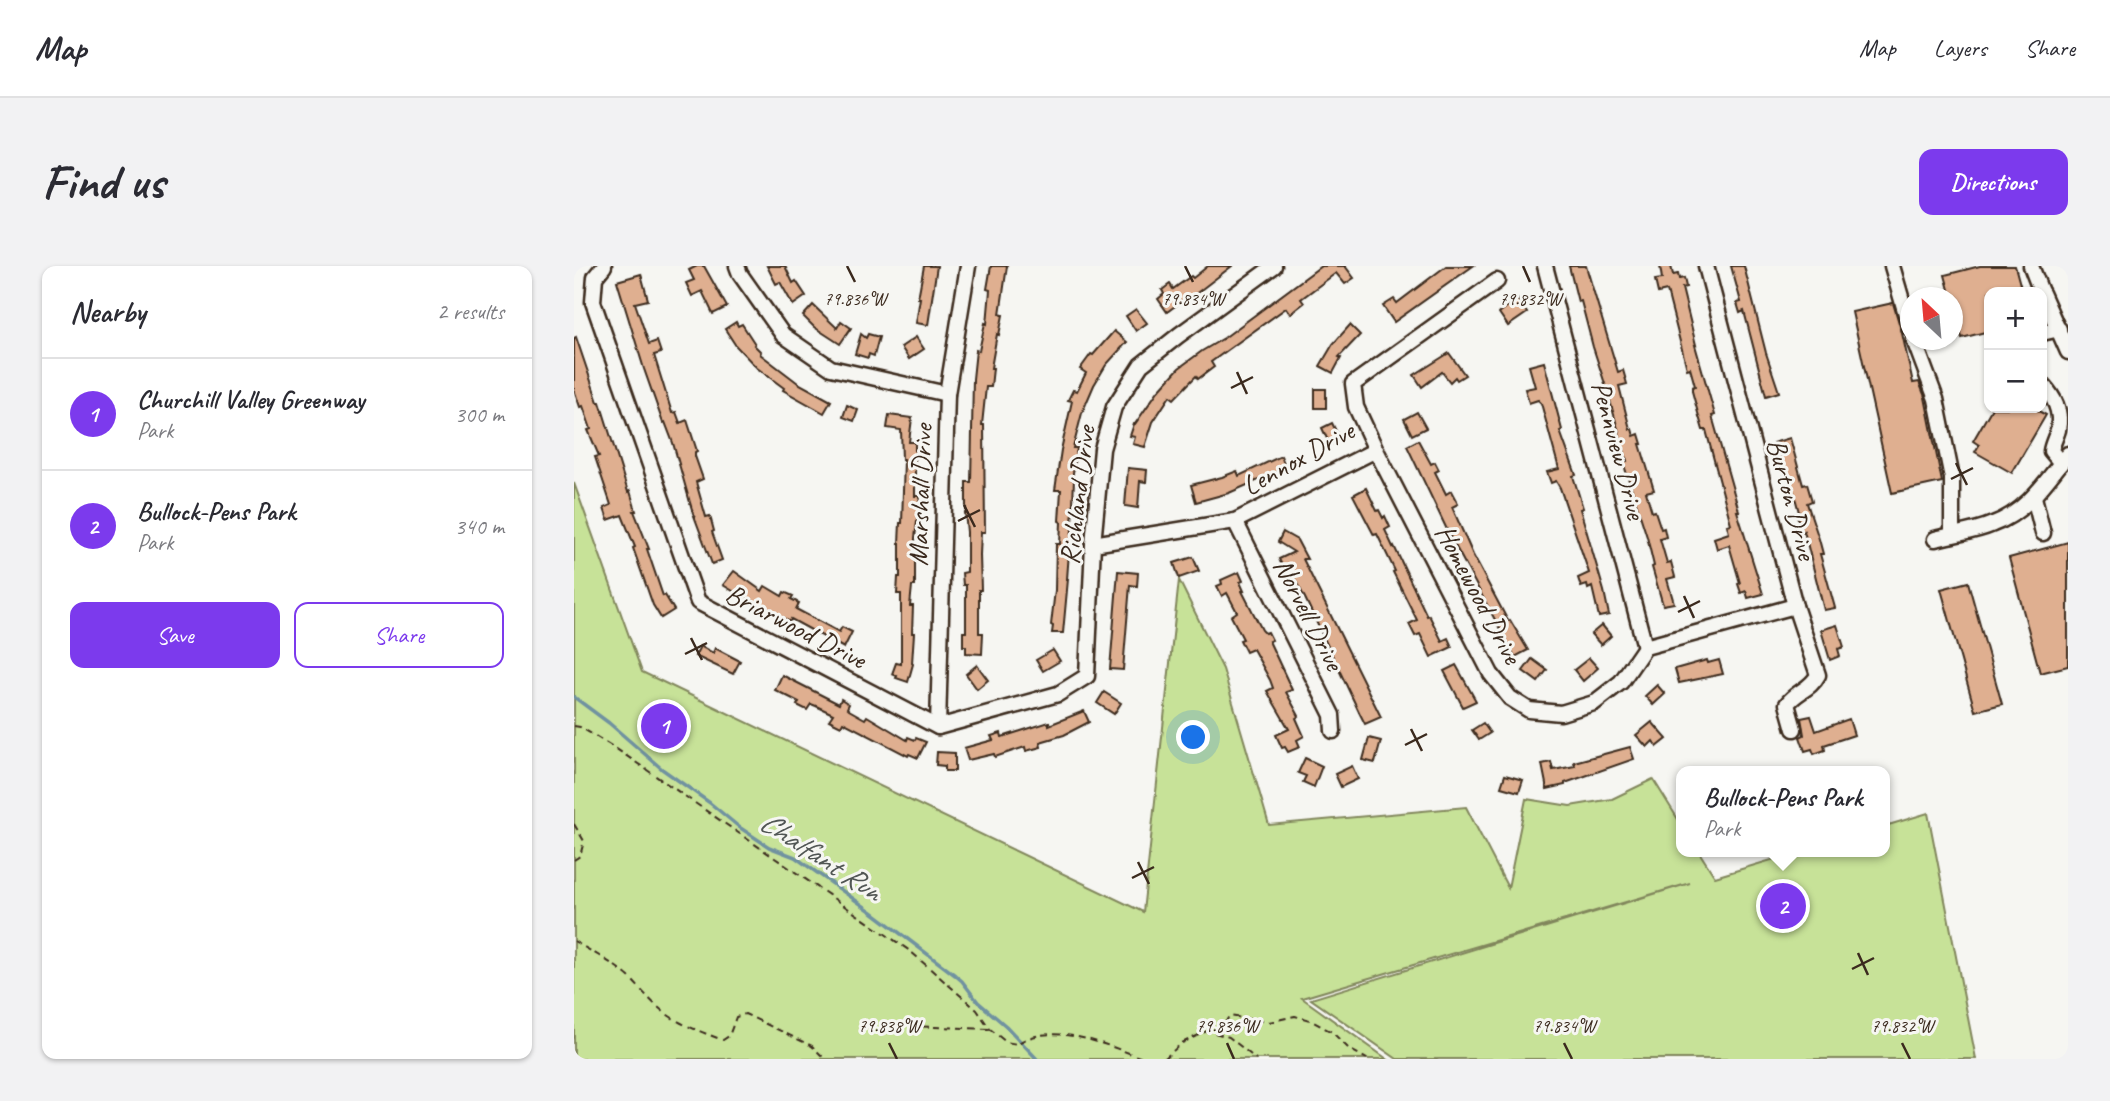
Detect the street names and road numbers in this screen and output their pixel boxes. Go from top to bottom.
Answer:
street label: Pennview Drive [1584,377,1655,525]
street label: Lennox Drive [1236,412,1362,503]
street label: Marshall Drive [900,422,940,567]
street label: Richland Drive [1051,422,1103,566]
street label: Burton Drive [1759,435,1825,565]
street label: Homewood Drive [1428,518,1531,671]
street label: Norvell Drive [1266,552,1353,678]
street label: Briarwood Drive [720,576,874,677]

